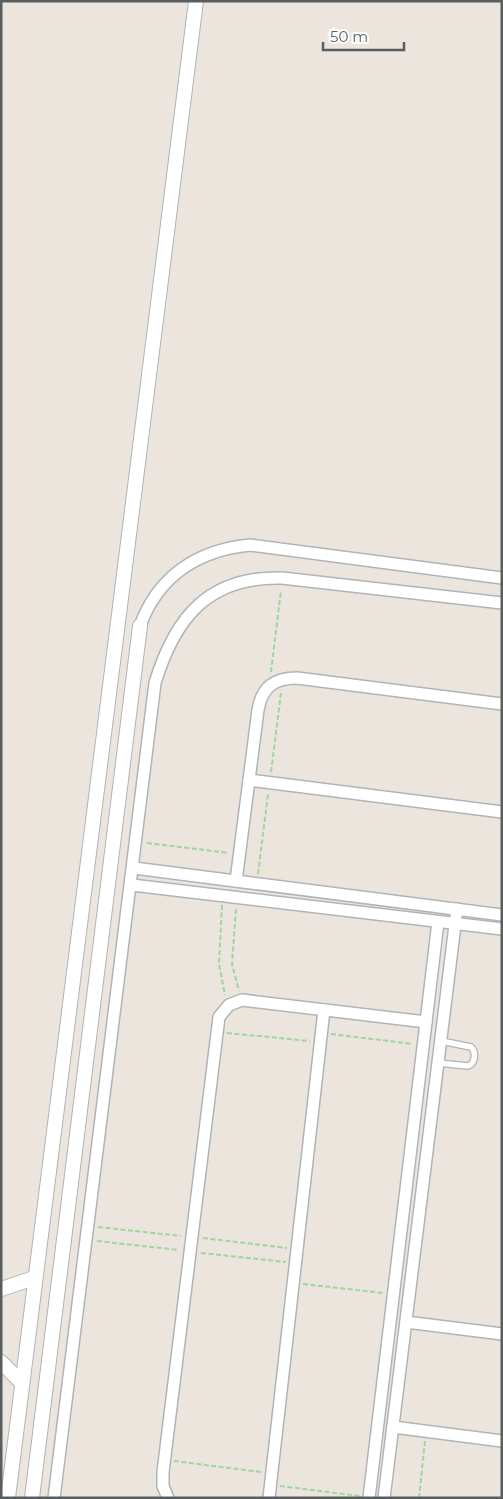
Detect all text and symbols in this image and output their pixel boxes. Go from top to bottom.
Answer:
scale bar [323,20,404,52]
text: 50 m [330,27,368,46]

